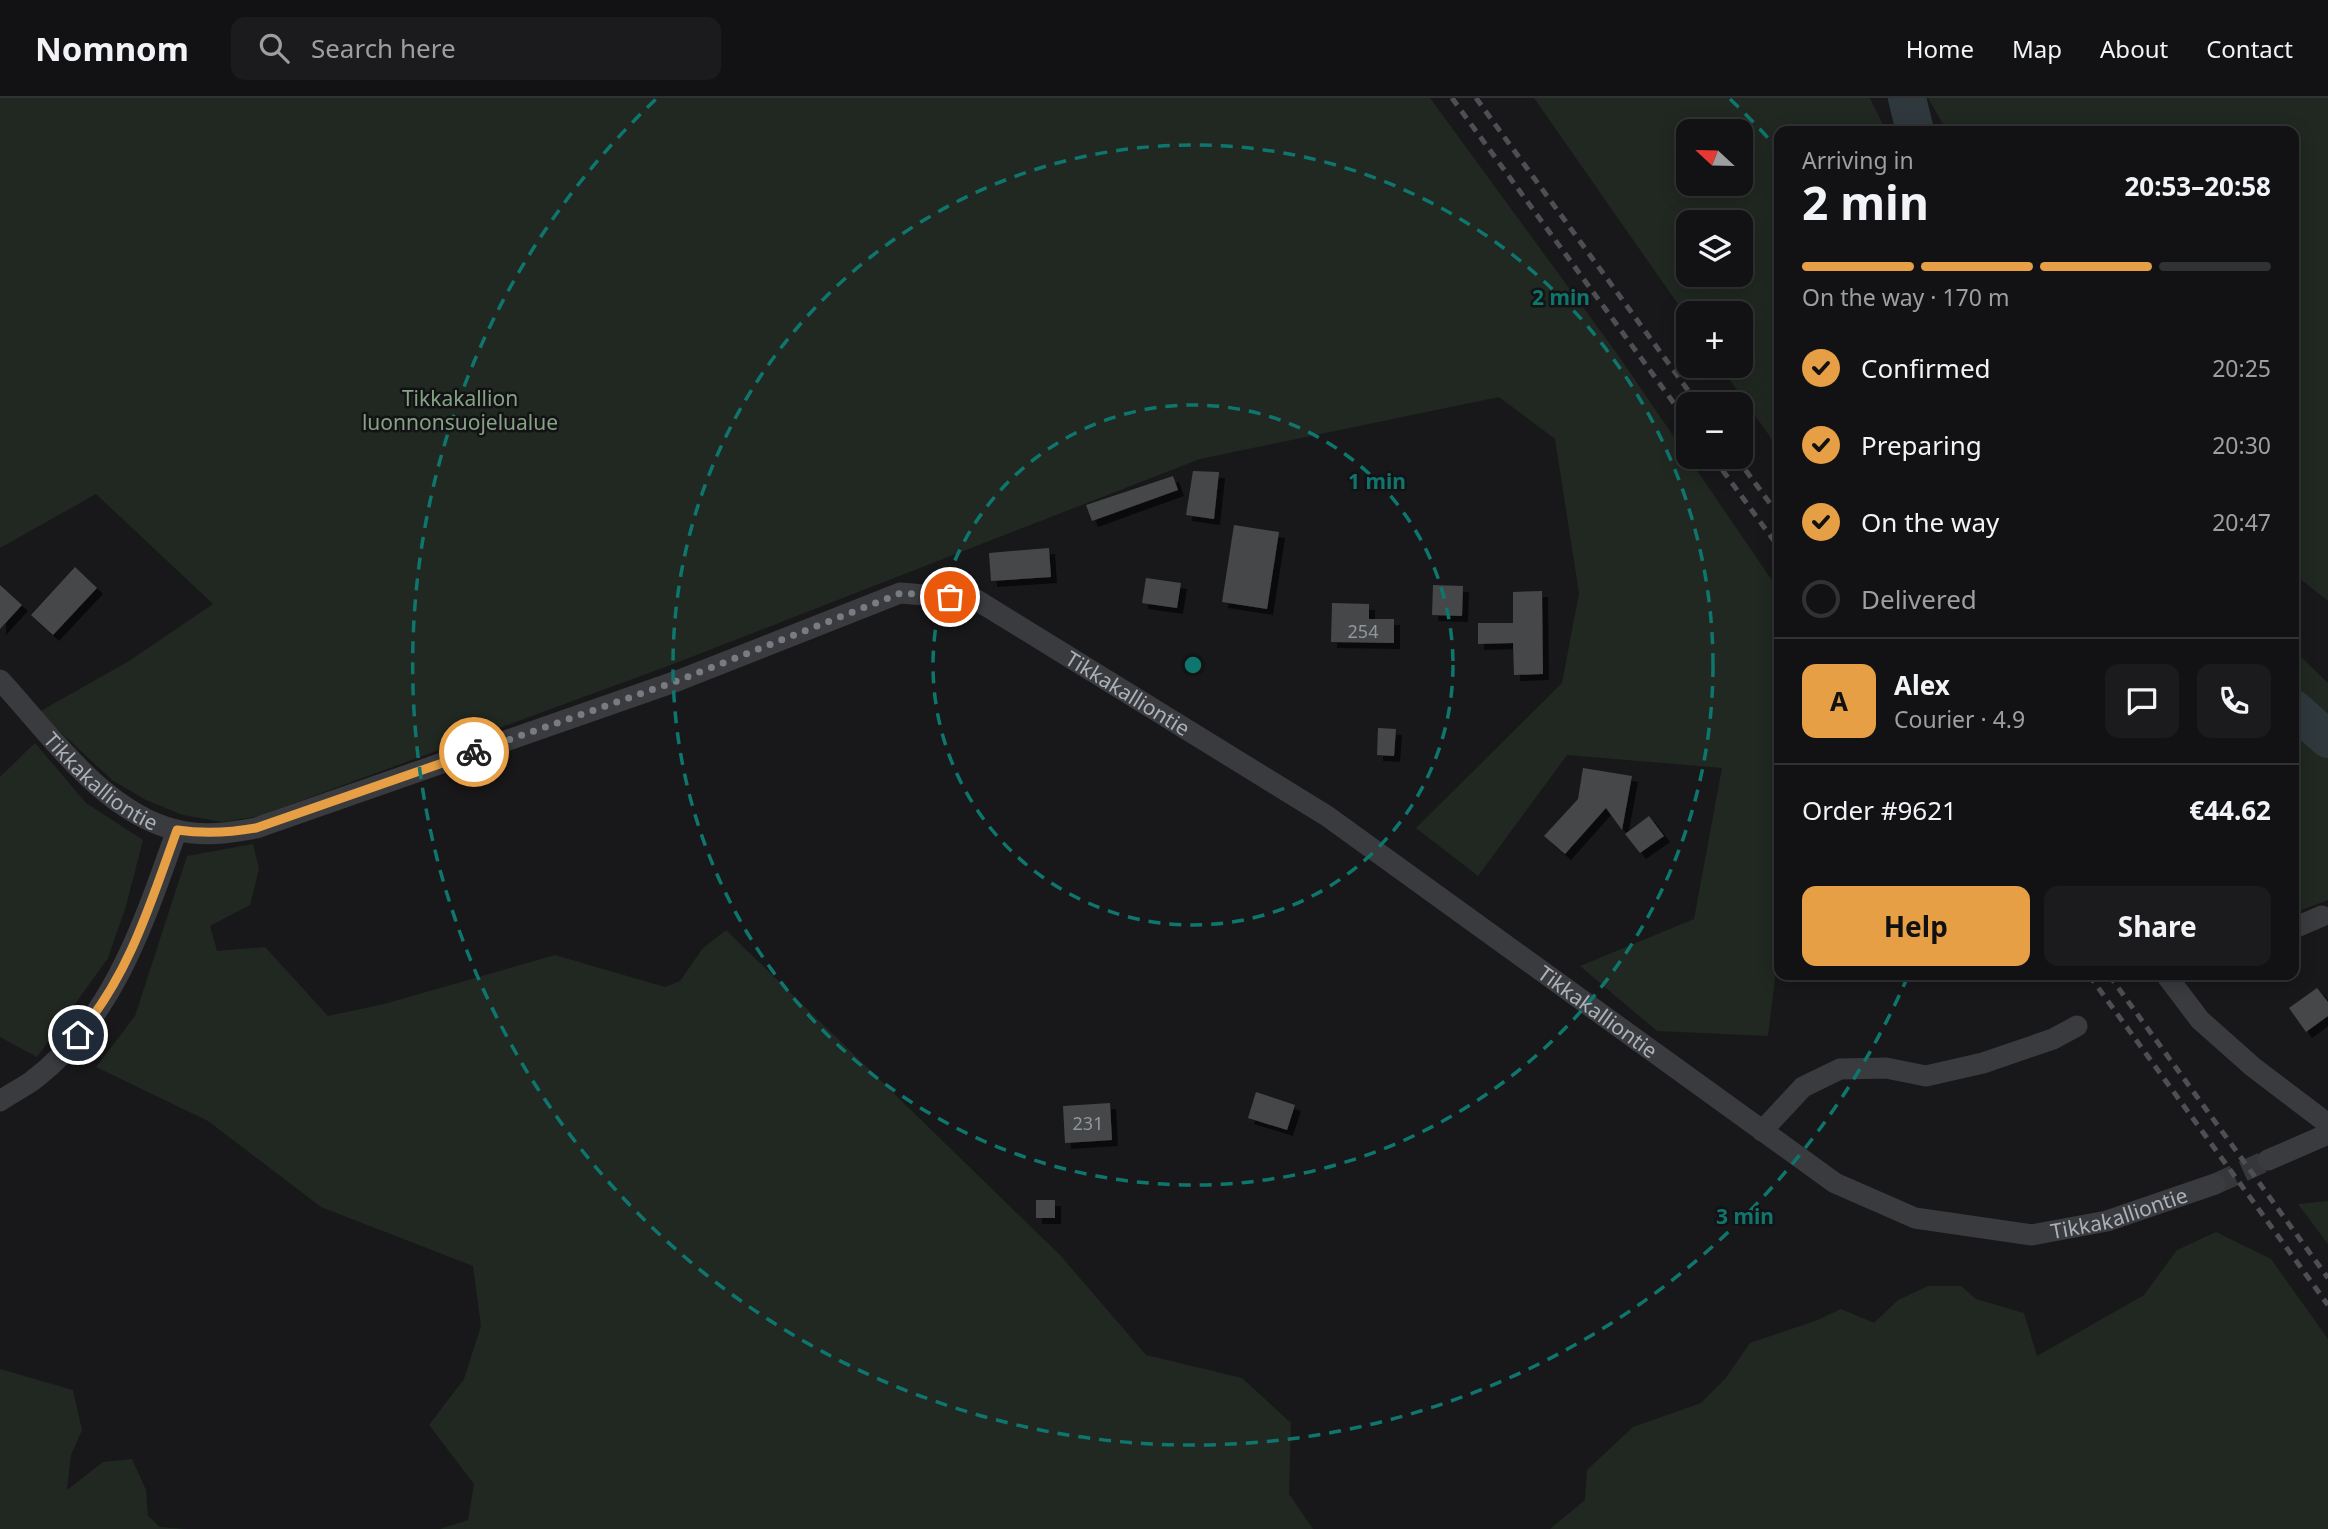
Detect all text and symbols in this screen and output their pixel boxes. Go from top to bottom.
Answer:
search box [231,17,721,80]
text: Nomnom [35,26,189,71]
icon: search [255,29,293,67]
text: Search here [311,30,456,66]
text: Home [1906,32,1974,65]
text: Map [2012,32,2062,65]
text: About [2100,32,2168,65]
text: Contact [2206,32,2293,65]
north arrow [1676,119,1754,196]
map controls [1676,119,1753,469]
text: Arriving in [1802,144,1914,176]
text: 20:53–20:58 [2124,168,2271,204]
text: 2 min [1802,171,1929,233]
button: layers [1676,210,1753,287]
text: On the way · 170 m [1802,281,2009,313]
text: 2 min [1532,283,1590,311]
button: + [1676,301,1753,378]
icon: check [1802,349,1840,387]
text: Confirmed [1861,350,1991,386]
text: 20:25 [2212,352,2271,384]
park label: Tikkakallion luonnonsuojelualue [362,384,558,436]
button: − [1676,392,1753,469]
icon: check [1802,426,1840,464]
text: Preparing [1861,427,1982,463]
text: 20:30 [2212,429,2271,461]
text: 1 min [1348,467,1406,495]
icon: check [1802,503,1840,541]
text: On the way [1861,504,1999,540]
text: 20:47 [2212,506,2271,538]
pin [920,567,980,627]
icon: bag [931,578,969,616]
text: Delivered [1861,581,1977,617]
house number: 254 [1348,619,1378,643]
street label: Tikkakalliontie [1060,644,1195,742]
centre of rings [1181,653,1205,677]
button: chat [2105,664,2179,738]
button: phone [2197,664,2271,738]
text: Alex [1894,667,1950,703]
text: A [1830,683,1848,719]
text: Courier · 4.9 [1894,703,2025,735]
courier [439,717,509,787]
street label: Tikkakalliontie [38,726,162,837]
icon: bike [455,733,493,771]
text: Order #9621 [1802,792,1957,828]
text: €44.62 [2189,792,2271,828]
button: Help [1802,886,2030,966]
button: Share [2044,886,2271,966]
street label: Tikkakalliontie [1532,959,1663,1064]
pin [48,1005,108,1065]
icon: home [59,1016,97,1054]
house number: 231 [1073,1111,1103,1135]
street label: Tikkakalliontie [2048,1180,2191,1245]
text: 3 min [1716,1202,1774,1230]

